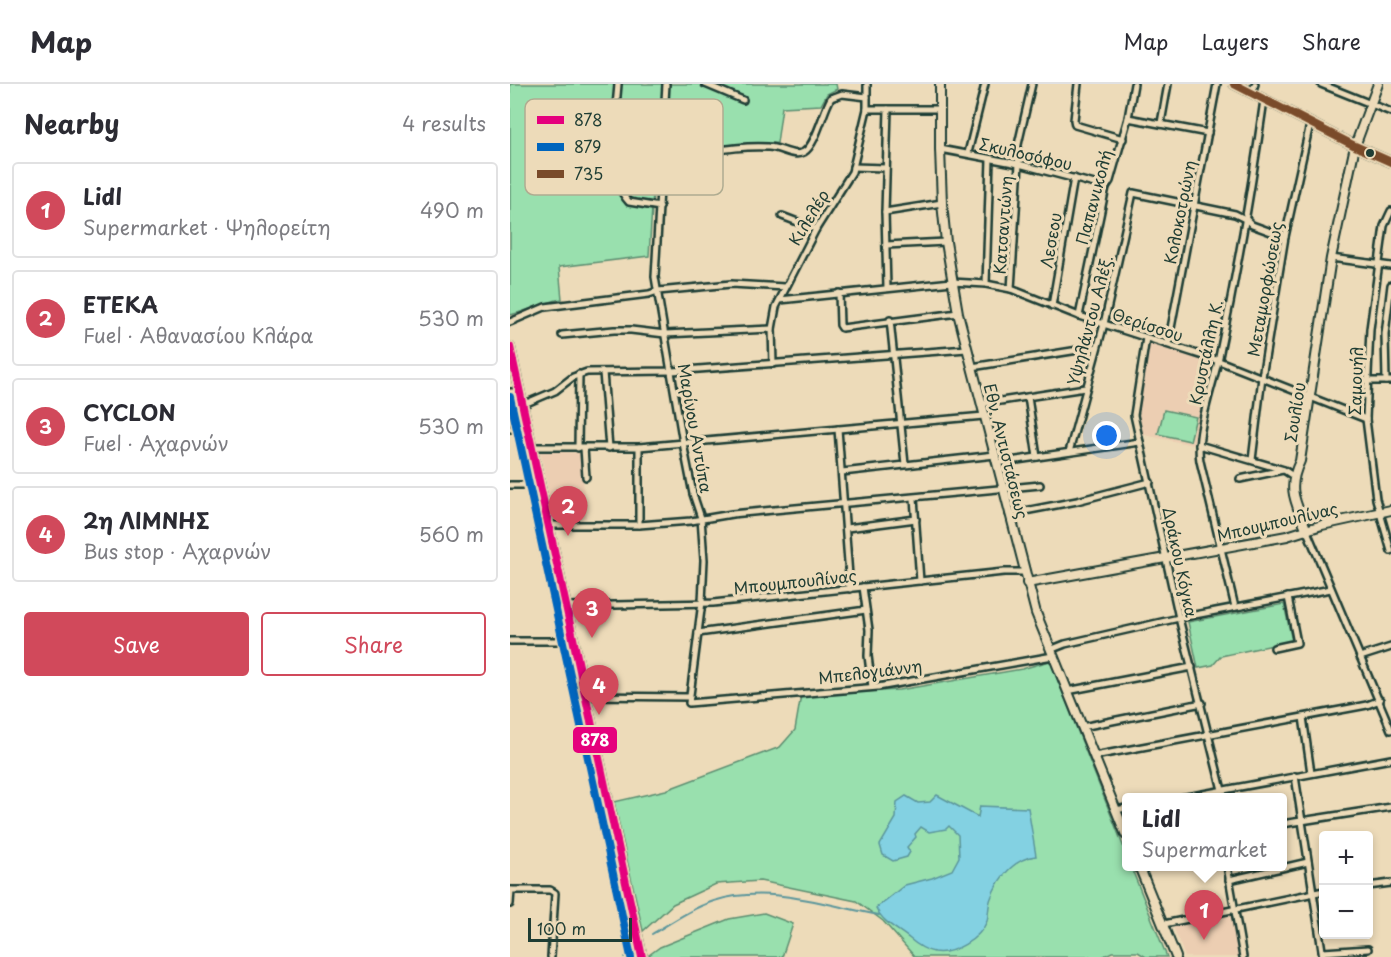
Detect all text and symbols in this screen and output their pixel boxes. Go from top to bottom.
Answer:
text: Map [30,20,92,63]
text: Map [1124,25,1168,57]
text: Layers [1201,25,1269,57]
text: Share [1302,25,1361,57]
legend [525,99,723,195]
text: Nearby [24,104,119,143]
text: 878 [574,107,602,131]
text: 4 results [402,108,486,138]
street label: Σκυλοσόφου [977,131,1075,175]
text: 879 [574,134,601,158]
street label: Παπανικολή [1069,147,1117,247]
unlabelled marker [1364,147,1376,159]
street label: Κολοκοτρώνη [1157,158,1201,266]
text: 735 [574,161,603,185]
street label: Κατσαντώνη [987,175,1017,275]
text: Lidl [83,179,122,212]
street label: Κιλελέρ [782,184,834,250]
text: 1 [41,195,50,225]
text: 490 m [420,195,484,225]
street label: Λεσεου [1033,210,1067,270]
text: Supermarket · Ψηλορείτη [83,212,331,242]
street label: Μεταμορφώσεως [1240,220,1288,358]
street label: Υψηλάντου Αλέξ. [1060,252,1118,388]
text: ΕΤΕΚΑ [83,287,158,320]
street label: Κρυστάλλη Κ. [1182,297,1228,407]
street label: Θερίσσου [1109,301,1187,347]
text: 2 [38,303,53,333]
text: 530 m [418,303,484,333]
text: Fuel · Αθανασίου Κλάρα [83,320,314,350]
street label: Σαμουήλ [1342,346,1368,416]
street label: Μαρίνου Αντύπα [673,361,719,495]
street label: Σουλίου [1277,380,1311,444]
street label: Εθν. Αντιστάσεως [979,381,1035,521]
text: CYCLON [83,395,176,428]
text: 3 [39,411,52,441]
text: 530 m [418,411,484,441]
your location [1092,421,1121,450]
text: Fuel · Αχαρνών [83,428,229,458]
pin: 2 [548,486,588,536]
street label: Μπουμπουλίνας [1214,495,1340,547]
text: 2η ΛΙΜΝΗΣ [83,503,210,536]
street label: Δράκου Κόγκα [1158,505,1205,620]
text: 4 [39,519,52,549]
text: 560 m [419,519,484,549]
text: Bus stop · Αχαρνών [83,536,272,566]
street label: Μπουμπουλίνας [732,563,858,599]
pin: 3 [572,588,611,638]
button: Save [24,612,249,676]
button: Share [261,612,486,676]
street label: Μπελογιάννη [817,653,923,689]
pin: 4 [580,666,619,715]
line badge: 878 [572,726,618,754]
text: 878 [581,727,609,751]
popup [1122,793,1287,871]
text: Lidl [1142,801,1181,834]
map controls [1319,831,1373,939]
button: + [1319,831,1373,885]
text: Supermarket [1142,834,1267,864]
button: − [1319,885,1373,939]
pin: 1 [1184,890,1224,940]
scale bar [528,915,632,942]
text: 100 m [537,916,586,940]

